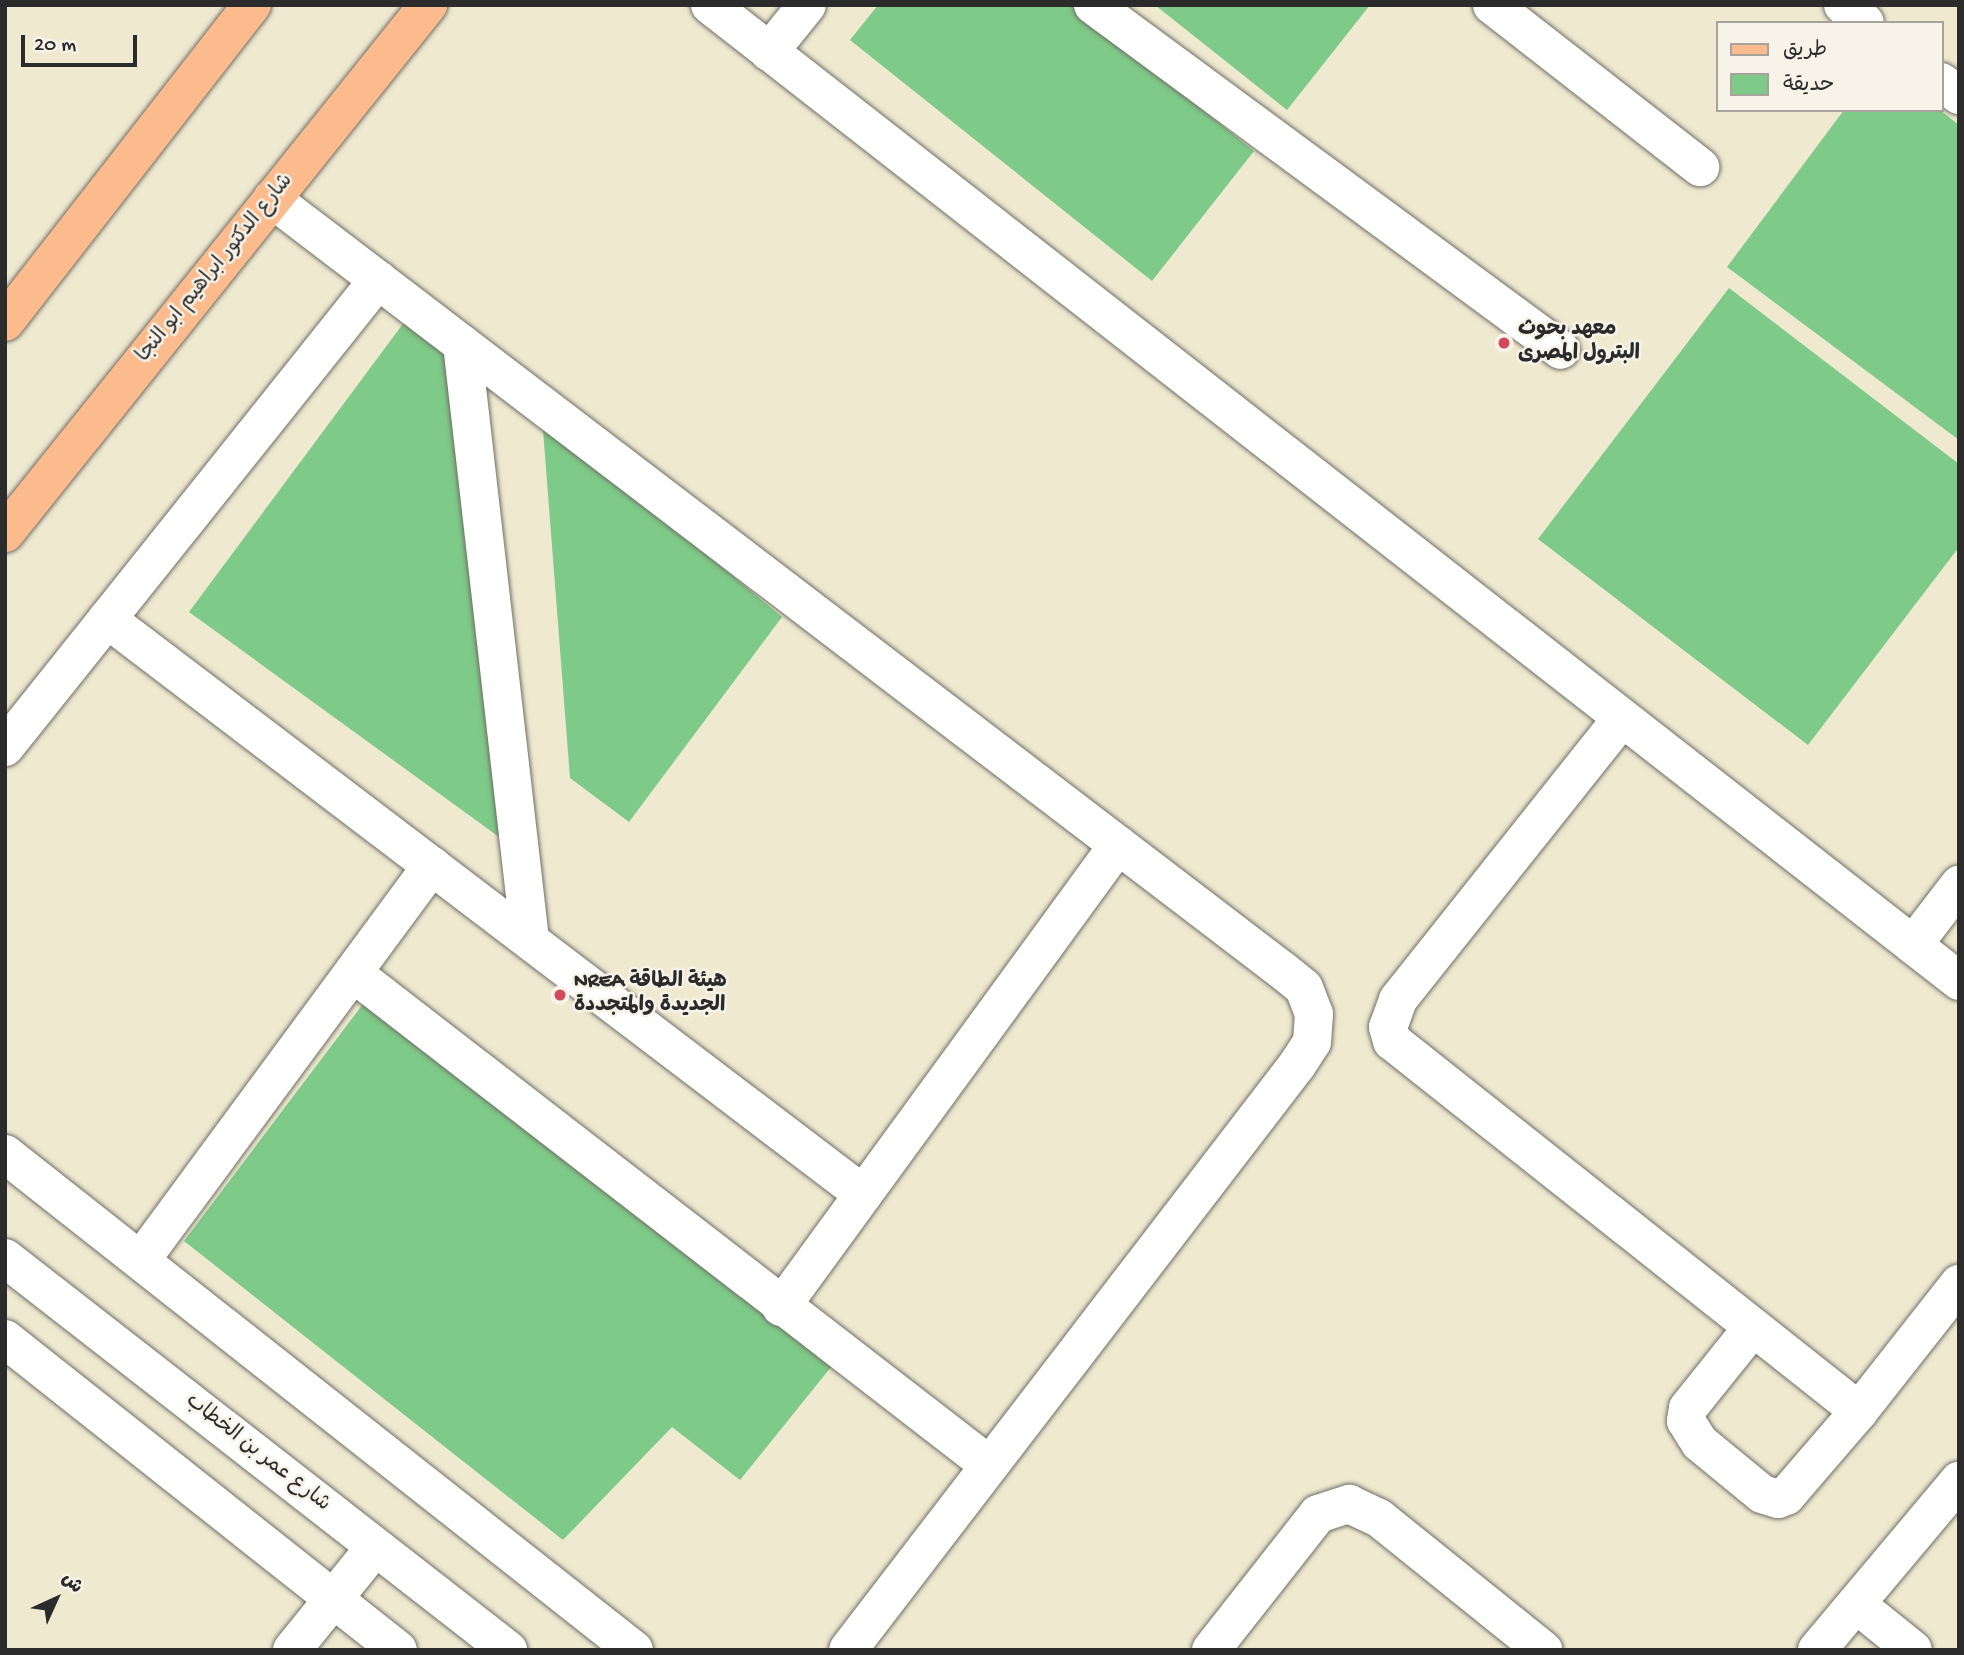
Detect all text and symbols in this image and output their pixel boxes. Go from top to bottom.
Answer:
scale bar [24,21,140,65]
legend [1716,21,1943,112]
text: 20 m [34,34,76,59]
text: طريق [1783,39,1827,64]
text: حديقة [1783,74,1834,99]
street label: شارع الدكتور ابراهيم ابو النجا [132,170,300,368]
place label: معهد بحوث البترول المصرى [1518,318,1640,368]
marker: معهد بحوث البترول المصرى [1496,335,1512,351]
place label: NREA هيئة الطاقة الجديدة والمتجددة [574,970,727,1020]
marker: NREA هيئة الطاقة الجديدة والمتجددة [552,987,568,1003]
street label: شارع عمر بن الخطاب [180,1390,334,1518]
north arrow [21,1564,91,1634]
text: ش [56,1568,87,1599]

